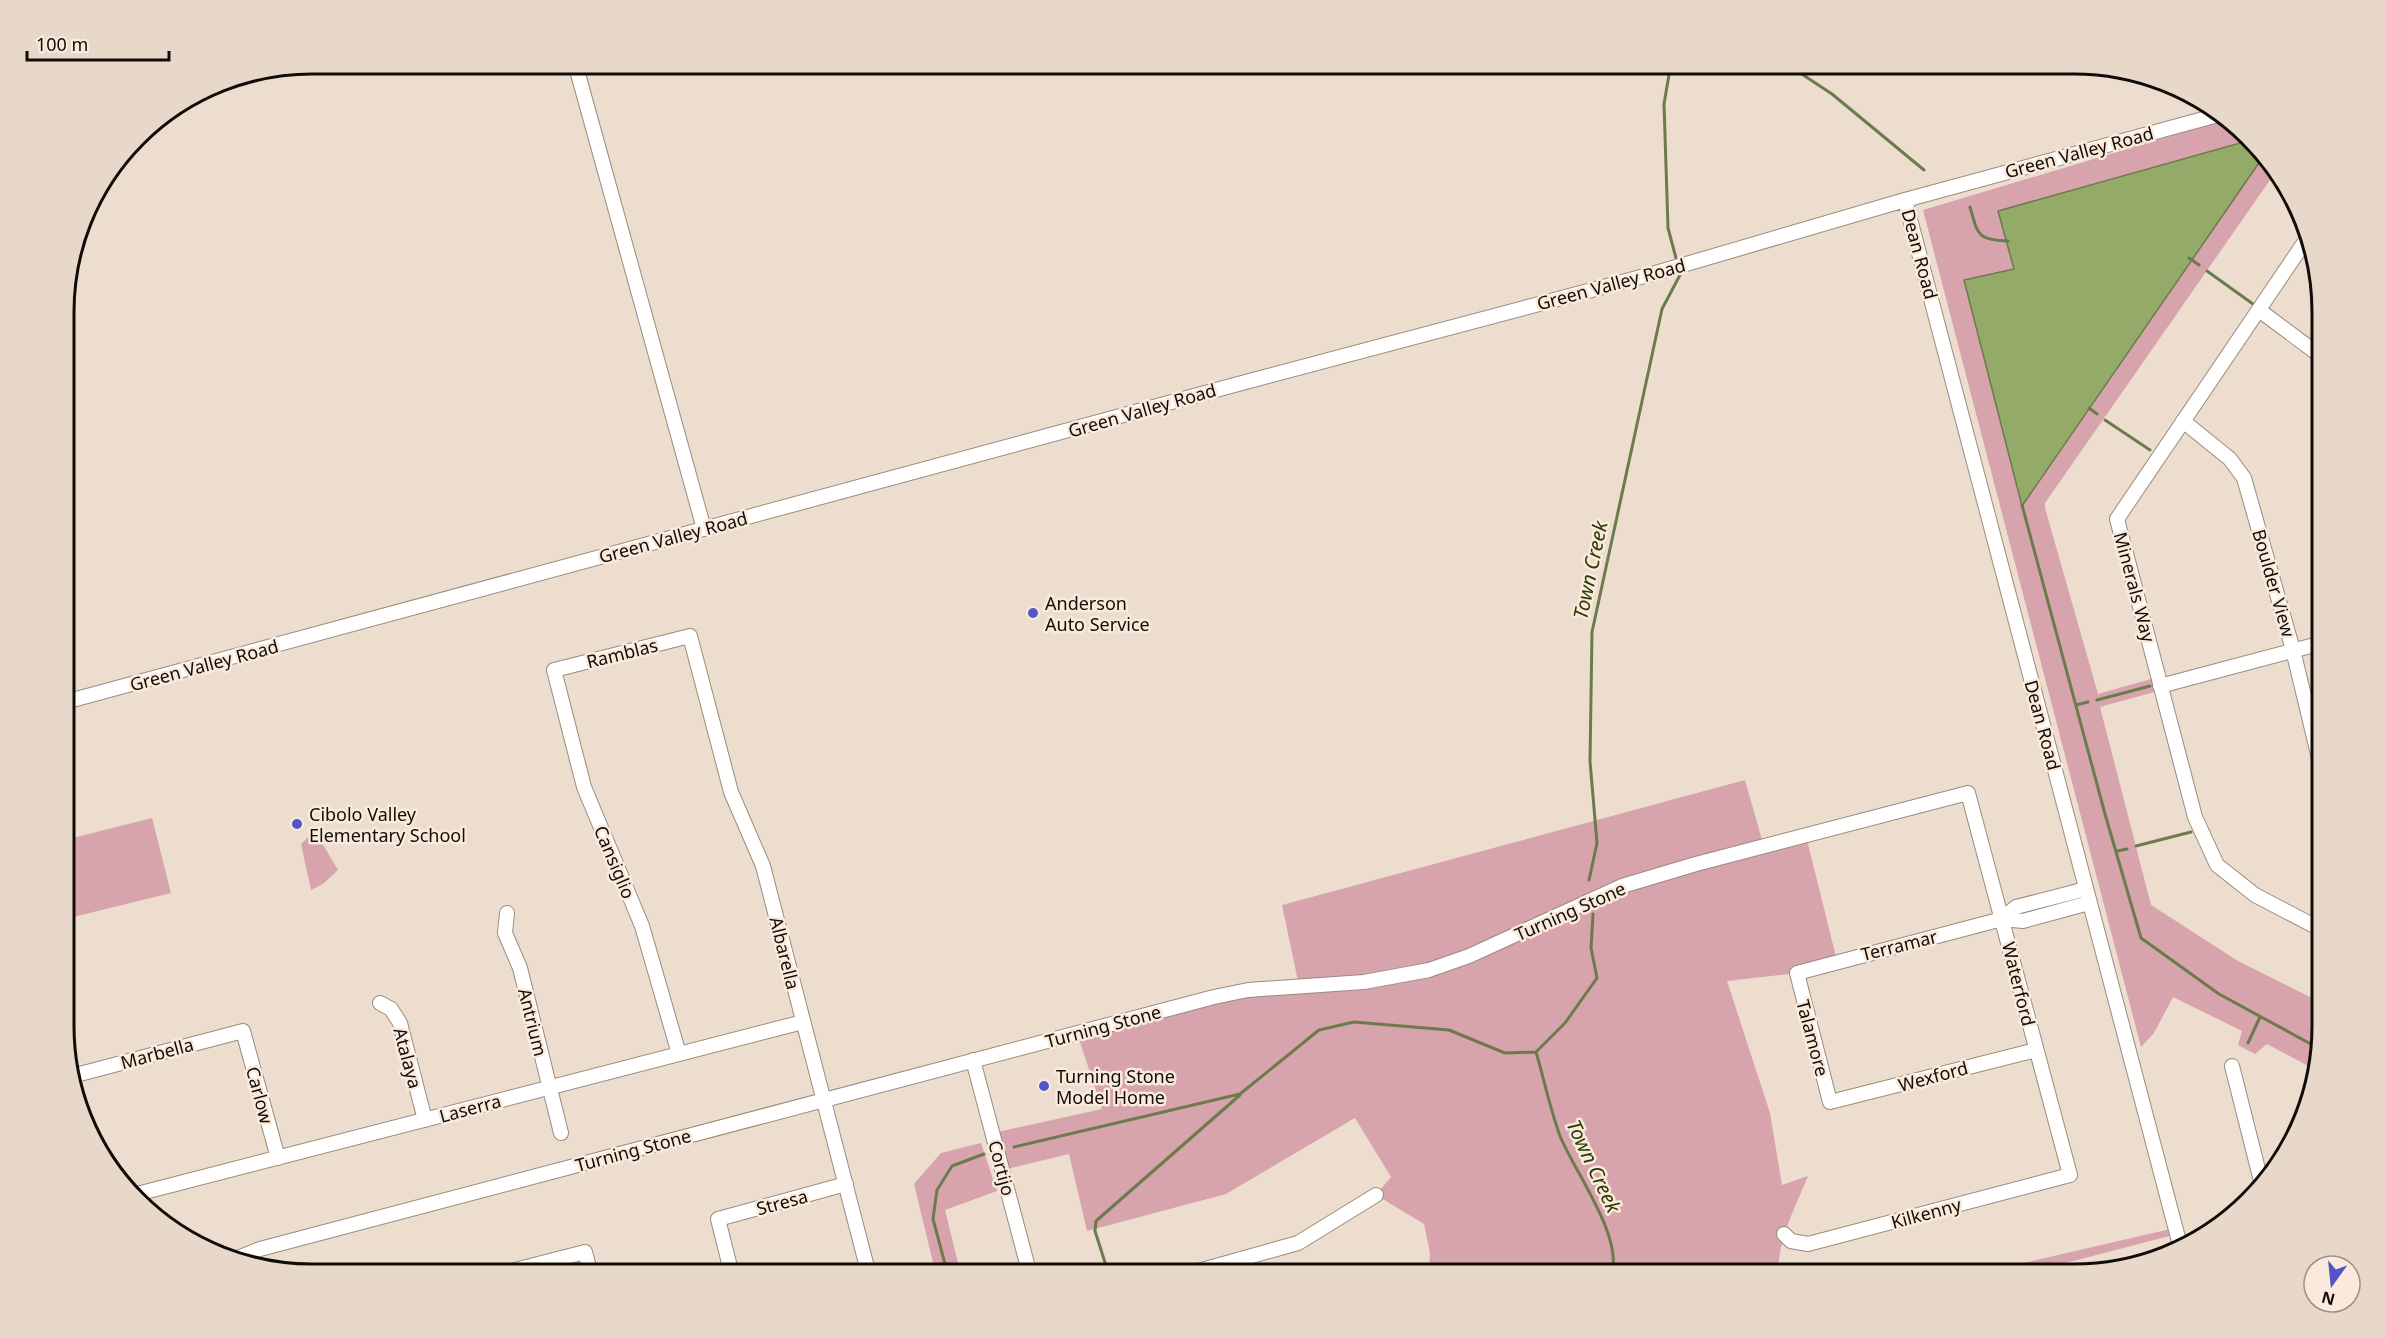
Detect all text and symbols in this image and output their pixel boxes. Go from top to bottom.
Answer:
scale bar [27,24,170,62]
text: 100 m [36,32,88,56]
street label: Green Valley Road [2002,121,2156,183]
street label: Dean Road [1896,206,1944,302]
street label: Green Valley Road [1534,253,1688,315]
street label: Green Valley Road [1065,377,1219,443]
street label: Green Valley Road [596,506,750,568]
water label: Town Creek [1566,517,1614,622]
street label: Boulder View [2247,526,2301,640]
street label: Minerals Way [2109,529,2161,645]
place label: Anderson Auto Service [1045,591,1150,636]
marker: Anderson Auto Service [1026,606,1040,620]
street label: Ramblas [584,633,660,673]
street label: Green Valley Road [127,634,281,696]
street label: Dean Road [2019,677,2067,773]
place label: Cibolo Valley Elementary School [309,802,466,847]
marker: Cibolo Valley Elementary School [290,817,304,831]
street label: Cansiglio [589,822,641,902]
street label: Turning Stone [1511,876,1629,946]
street label: Albarella [764,914,806,992]
street label: Terramar [1858,924,1940,966]
street label: Waterford [1997,939,2041,1029]
street label: Antrium [513,986,553,1058]
street label: Talamore [1791,997,1835,1079]
street label: Turning Stone [1042,999,1164,1053]
street label: Atalaya [388,1025,428,1091]
street label: Marbella [118,1032,196,1074]
street label: Wexford [1896,1055,1970,1097]
street label: Carlow [241,1064,279,1126]
place label: Turning Stone Model Home [1056,1064,1175,1109]
marker: Turning Stone Model Home [1037,1079,1051,1093]
street label: Laserra [437,1088,503,1128]
water label: Town Creek [1561,1115,1628,1218]
street label: Turning Stone [572,1123,694,1177]
street label: Cortijo [983,1138,1021,1198]
street label: Stresa [754,1184,810,1220]
street label: Kilkenny [1888,1192,1964,1234]
north arrow [2302,1254,2362,1314]
text: N [2319,1286,2337,1311]

